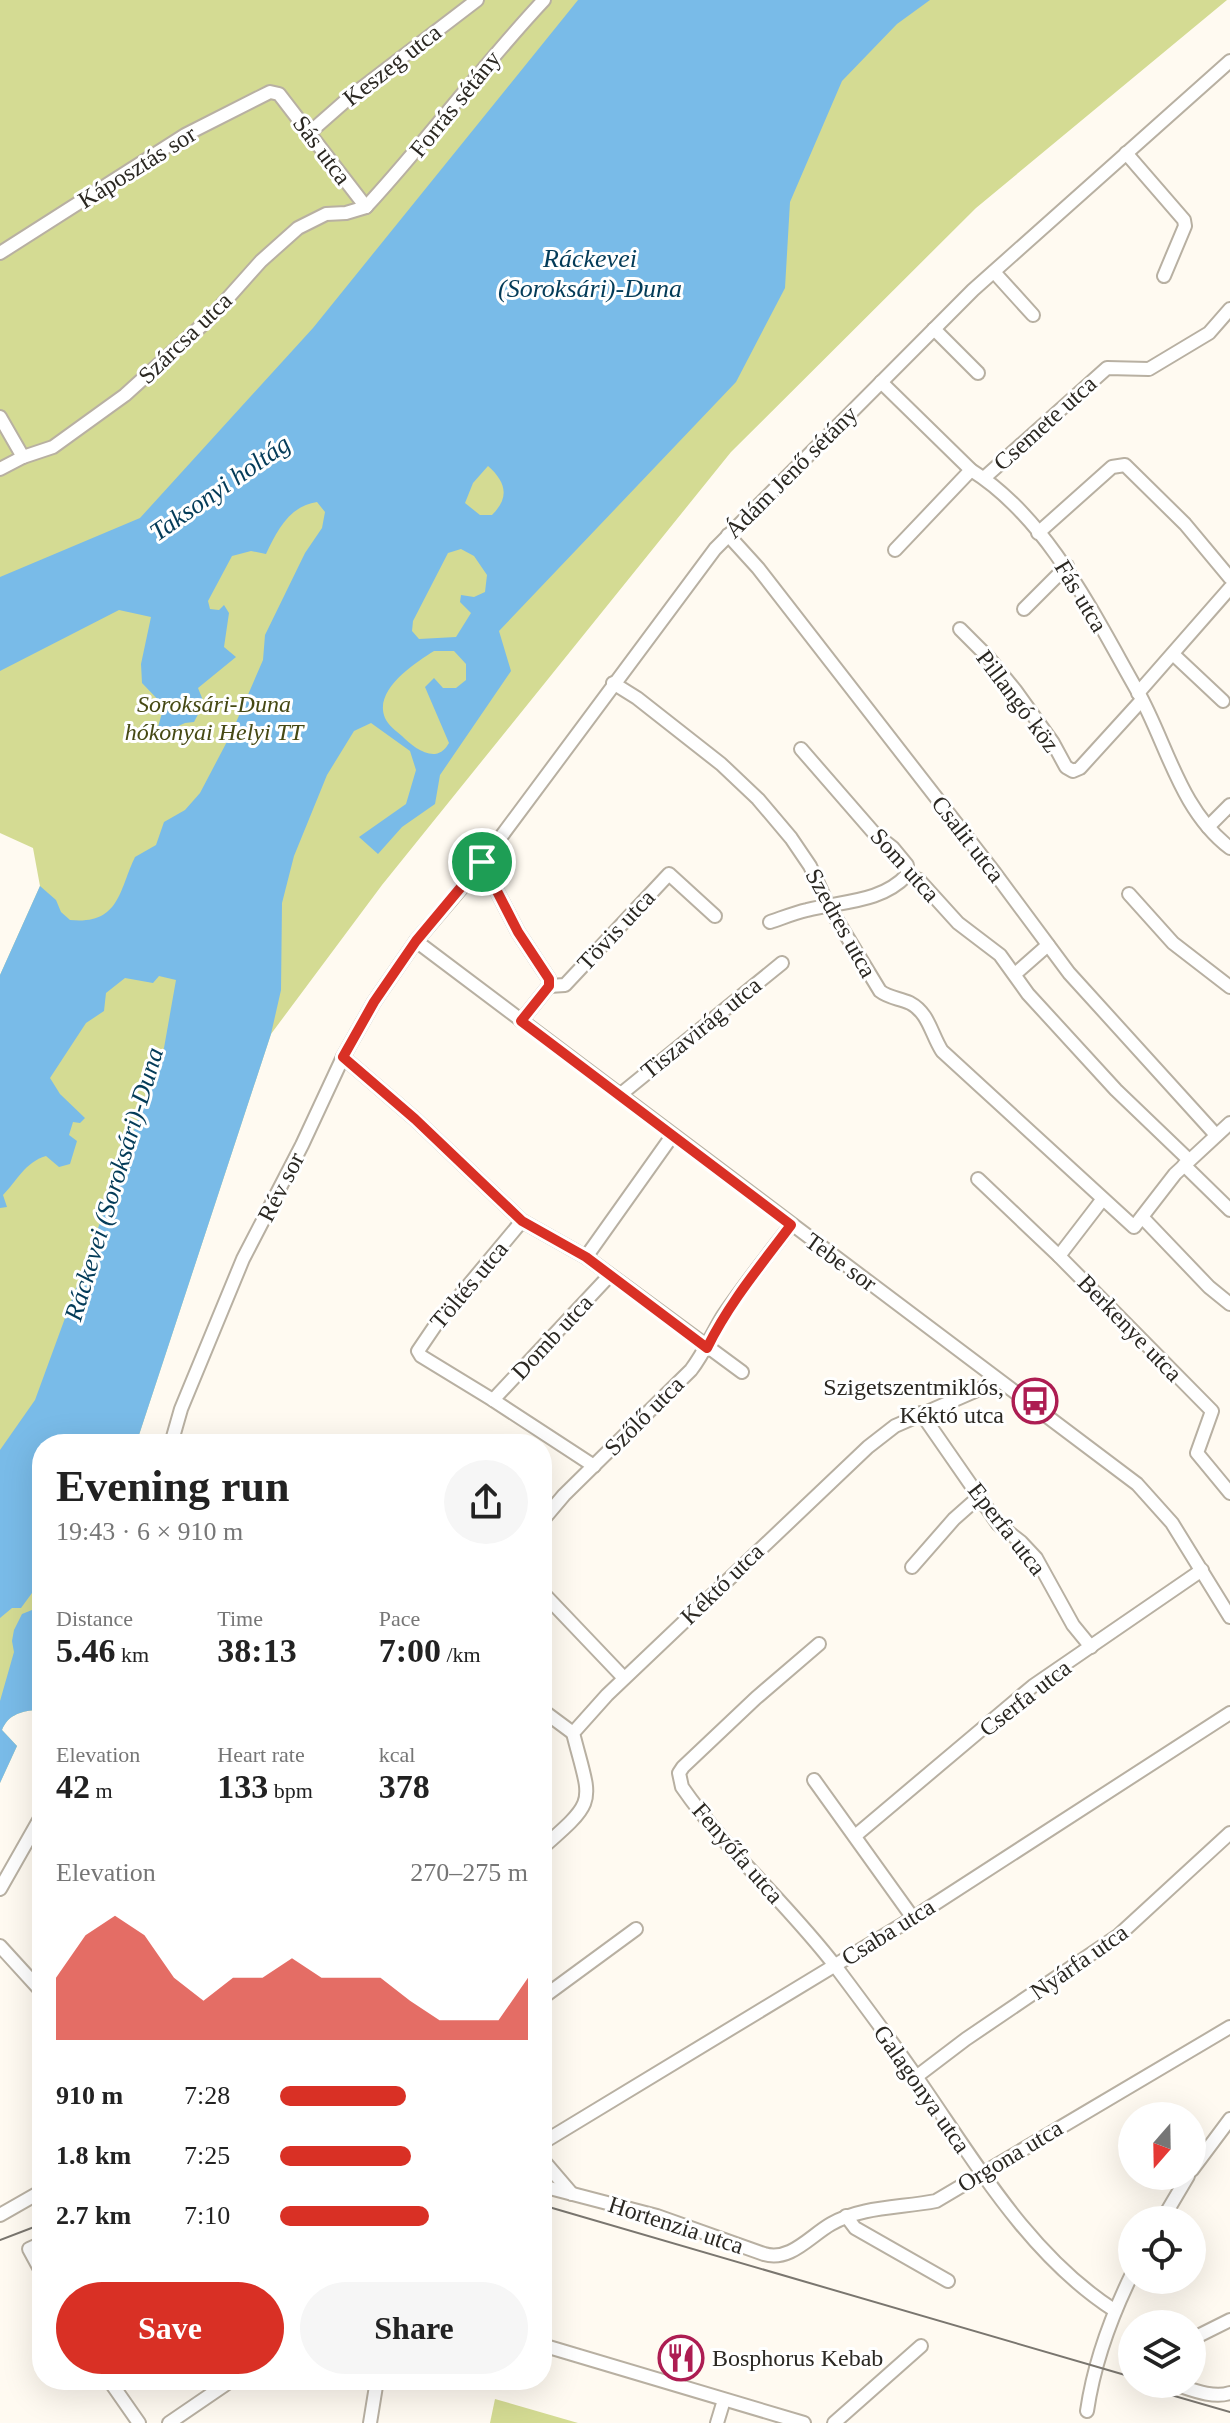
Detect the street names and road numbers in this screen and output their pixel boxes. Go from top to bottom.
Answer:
street label: Keszeg utca [338,19,446,111]
street label: Forrás sétány [404,46,506,162]
street label: Sás utca [288,111,356,190]
street label: Káposztás sor [73,120,201,214]
street label: Szárcsa utca [133,287,237,389]
street label: Csemete utca [989,370,1102,476]
street label: Ádám Jenő sétány [720,401,862,543]
street label: Fás utca [1049,555,1113,637]
street label: Pillangó köz [971,645,1065,757]
street label: Csalit utca [926,791,1010,887]
street label: Som utca [865,823,945,907]
street label: Szedres utca [800,864,882,982]
street label: Tövis utca [572,884,660,976]
street label: Tiszavirág utca [636,972,766,1084]
street label: Rév sor [253,1148,309,1226]
street label: Tebe sor [800,1227,882,1297]
street label: Töltés utca [425,1236,513,1334]
street label: Berkenye utca [1073,1269,1187,1387]
street label: Domb utca [506,1289,598,1385]
street label: Szőlő utca [599,1371,689,1461]
street label: Eperfa utca [963,1478,1051,1581]
street label: Kéktó utca [675,1538,769,1630]
street label: Cserfa utca [974,1654,1076,1742]
street label: Fenyőfa utca [687,1797,789,1909]
street label: Csaba utca [837,1893,940,1971]
street label: Nyárfa utca [1025,1919,1133,2005]
street label: Galagonya utca [868,2020,976,2158]
street label: Orgona utca [953,2114,1067,2197]
street label: Hortenzia utca [605,2191,747,2259]

